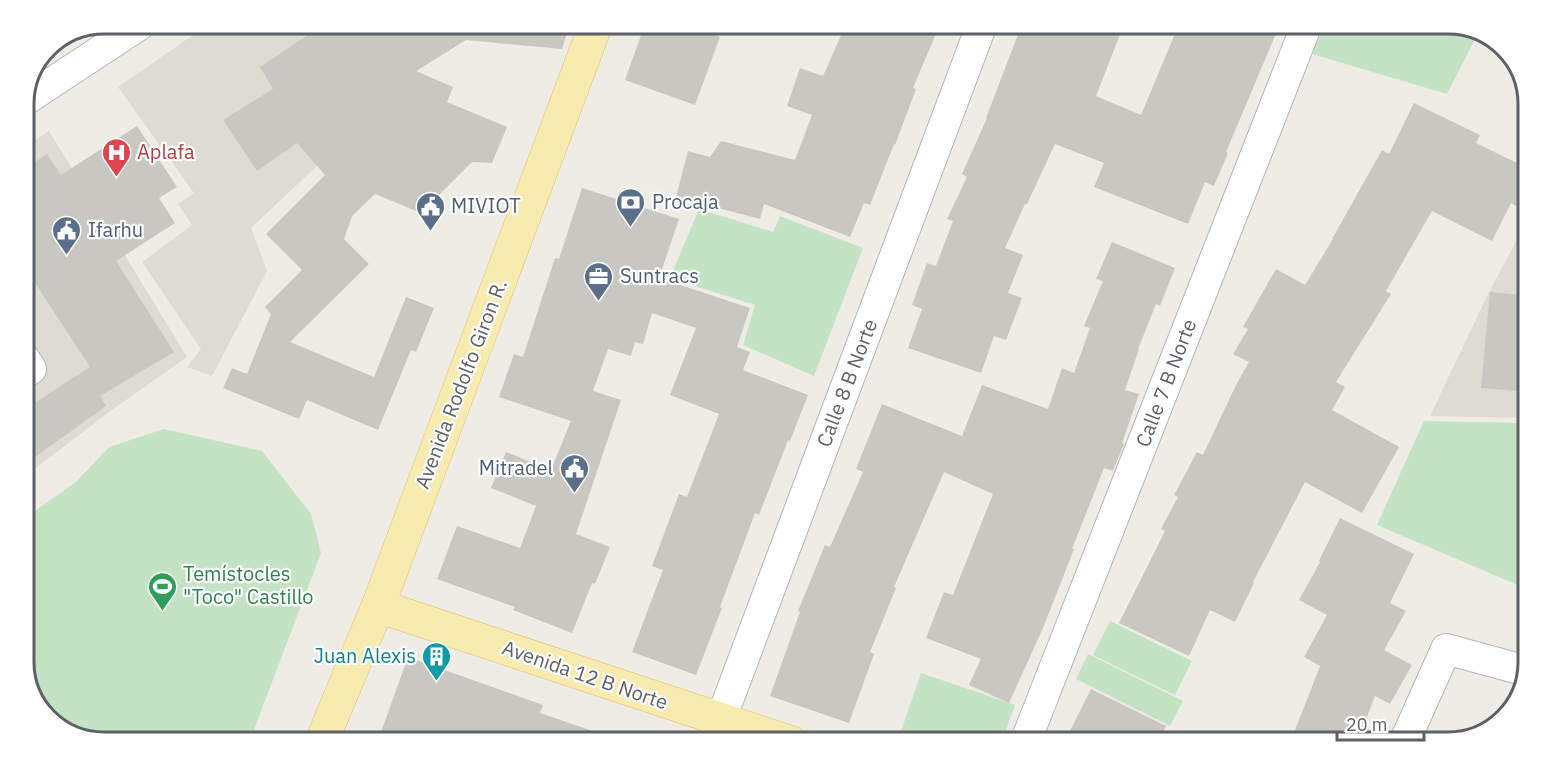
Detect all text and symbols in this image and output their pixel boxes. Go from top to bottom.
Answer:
hospital icon: Aplafa [100,136,132,178]
place label: Aplafa [137,138,195,165]
bank icon: Procaja [615,186,647,228]
place label: Procaja [652,188,719,215]
public building icon: MIVIOT [414,190,446,232]
place label: MIVIOT [451,192,521,219]
public building icon: Ifarhu [51,214,83,256]
place label: Ifarhu [88,216,143,243]
office icon: Suntracs [583,260,615,302]
place label: Suntracs [620,262,699,289]
street label: Avenida Rodolfo Giron R. [408,275,513,492]
street label: Calle 8 B Norte [810,315,883,451]
street label: Calle 7 B Norte [1129,315,1202,451]
public building icon: Mitradel [558,452,590,494]
place label: Mitradel [479,454,553,481]
place label: Temístocles "Toco" Castillo [183,560,314,610]
sports icon: Temístocles "Toco" Castillo [146,570,178,612]
street label: Avenida 12 B Norte [499,633,672,716]
building icon: Juan Alexis [421,640,453,682]
place label: Juan Alexis [314,642,416,669]
scale bar [1337,704,1424,742]
text: 20 m [1346,713,1388,736]

